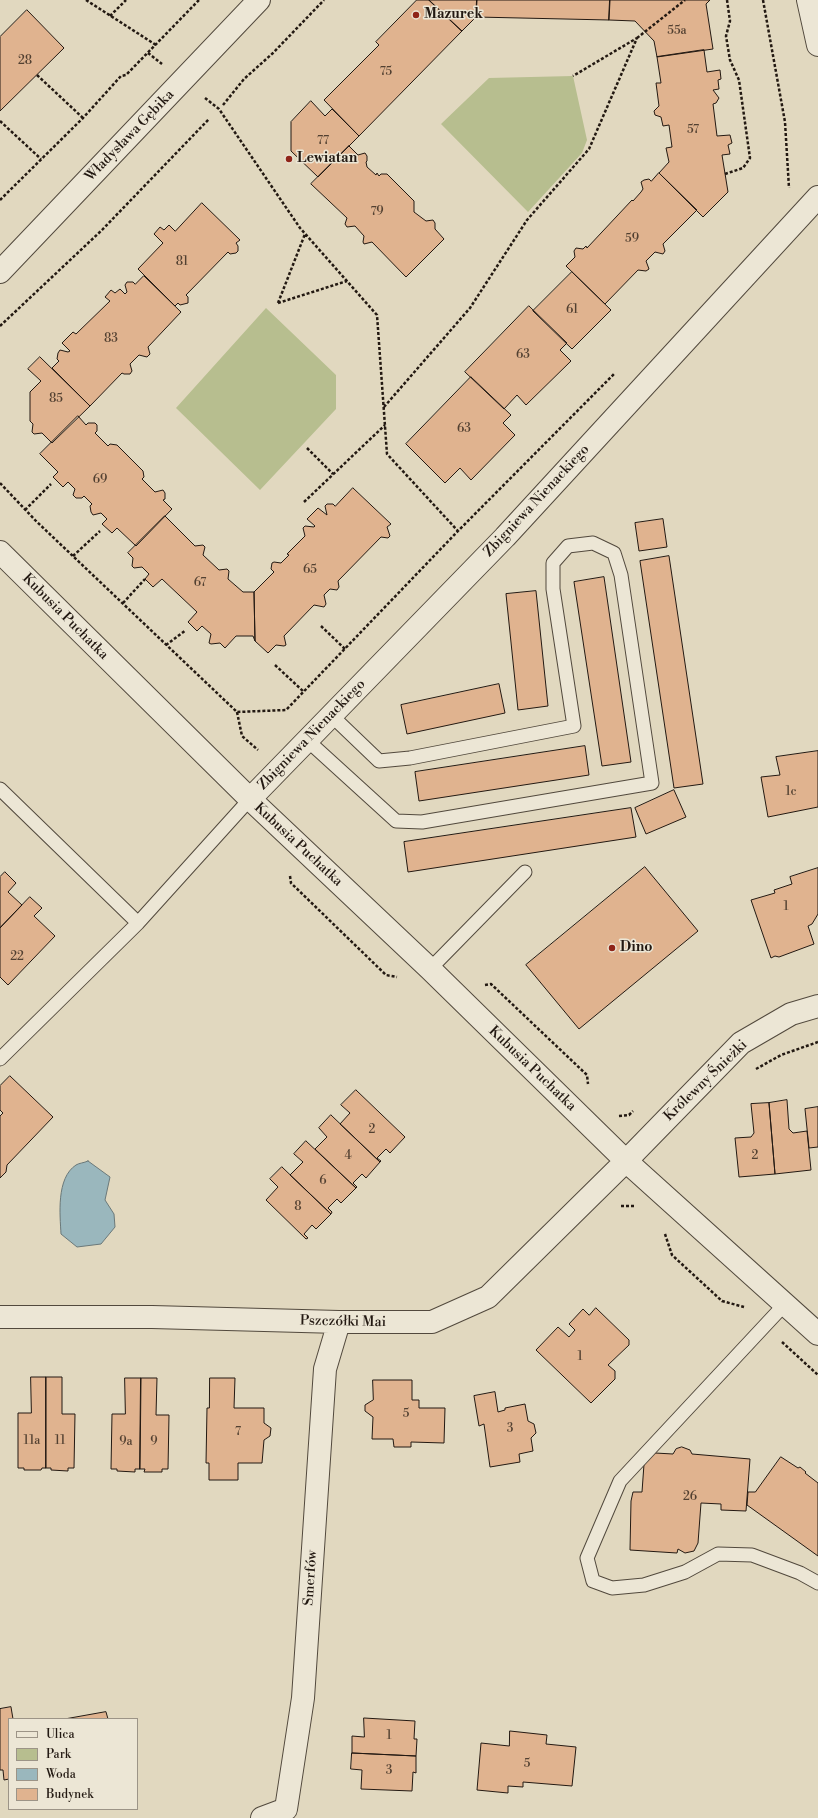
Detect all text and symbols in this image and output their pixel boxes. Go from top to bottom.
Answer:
place label: Mazurek [424,7,483,23]
marker: Mazurek [411,10,421,20]
house number: 55a [667,24,687,38]
house number: 28 [18,54,32,68]
house number: 75 [380,65,392,79]
street label: Władysława Gębika [82,87,178,185]
house number: 57 [687,123,699,137]
house number: 77 [317,134,329,148]
place label: Lewiatan [297,151,357,167]
marker: Lewiatan [284,154,294,164]
house number: 79 [370,205,384,219]
house number: 59 [625,232,639,246]
house number: 81 [176,255,188,269]
house number: 61 [566,303,578,317]
house number: 83 [104,332,118,346]
house number: 63 [516,348,530,362]
house number: 85 [49,392,63,406]
house number: 63 [457,422,471,436]
street label: Zbigniewa Nienackiego [481,441,593,561]
house number: 69 [93,473,107,487]
house number: 65 [303,563,317,577]
street label: Kubusia Puchatka [18,570,112,664]
house number: 67 [194,576,206,590]
street label: Zbigniewa Nienackiego [255,676,369,794]
house number: 1c [785,785,797,799]
street label: Kubusia Puchatka [250,800,346,890]
house number: 1 [783,900,789,914]
place label: Dino [620,940,652,956]
marker: Dino [607,943,617,953]
house number: 22 [10,950,24,964]
street label: Kubusia Puchatka [485,1023,579,1115]
street label: Królewny Śnieżki [661,1037,751,1125]
house number: 2 [369,1123,375,1137]
house number: 4 [344,1149,352,1163]
house number: 2 [752,1149,758,1163]
house number: 6 [319,1174,327,1188]
house number: 8 [294,1200,302,1214]
street label: Pszczółki Mai [300,1313,386,1331]
house number: 1 [577,1350,583,1364]
house number: 5 [403,1407,409,1421]
house number: 3 [507,1422,513,1436]
house number: 7 [235,1425,241,1439]
house number: 11a [24,1434,40,1448]
house number: 11 [55,1434,65,1448]
house number: 9a [119,1435,133,1449]
house number: 9 [150,1435,158,1449]
house number: 26 [683,1490,697,1504]
street label: Smerfów [301,1550,321,1606]
legend [8,1718,138,1810]
text: Ulica [46,1727,75,1742]
house number: 1 [386,1729,392,1743]
text: Park [46,1747,71,1762]
house number: 5 [524,1757,530,1771]
house number: 3 [386,1764,392,1778]
text: Woda [46,1767,76,1782]
text: Budynek [46,1787,94,1802]

